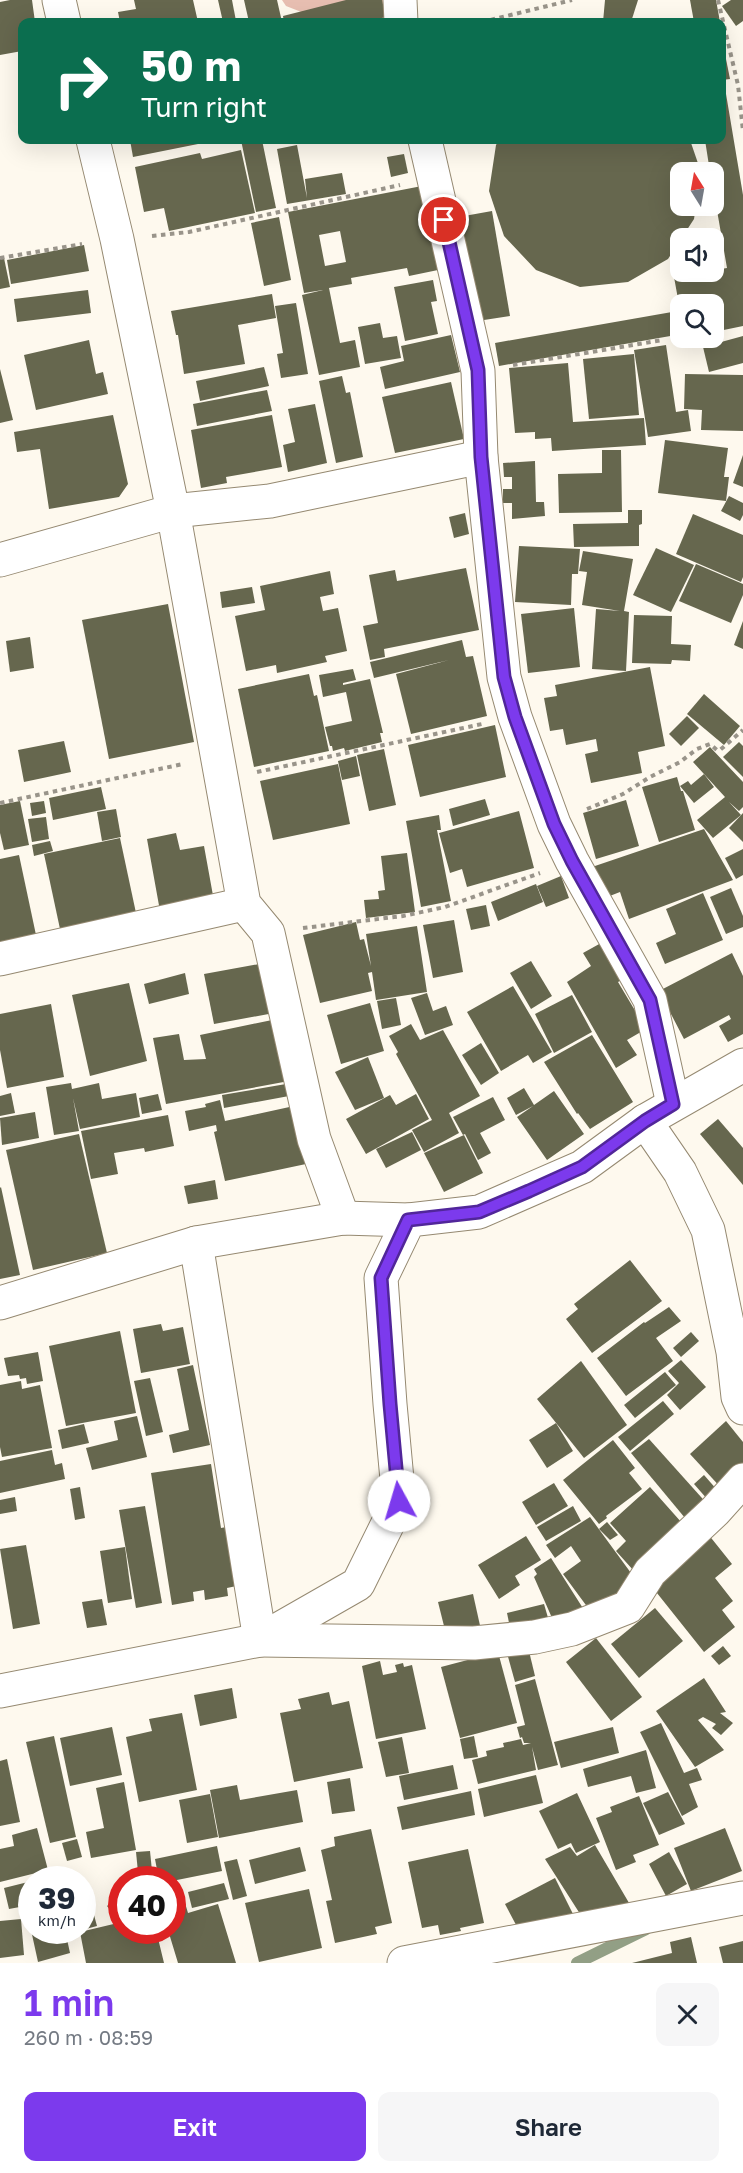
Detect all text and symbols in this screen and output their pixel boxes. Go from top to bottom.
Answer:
text: 50 m [141,40,241,90]
icon: right [42,42,120,120]
text: Turn right [141,91,267,123]
north arrow [670,162,724,216]
map controls [670,162,724,348]
pin [418,194,469,245]
icon: arrive [427,203,460,236]
button: sound [670,228,724,282]
button: search [670,294,724,348]
position arrow [367,1469,431,1533]
speed limit sign: 40 [108,1866,186,1944]
text: 39 [38,1880,76,1916]
text: km/h [38,1911,76,1929]
text: 1 min [24,1981,114,2024]
button: close [656,1983,719,2046]
text: 260 m · 08:59 [24,2025,153,2049]
button: Exit [24,2092,366,2161]
button: Share [378,2092,719,2161]

